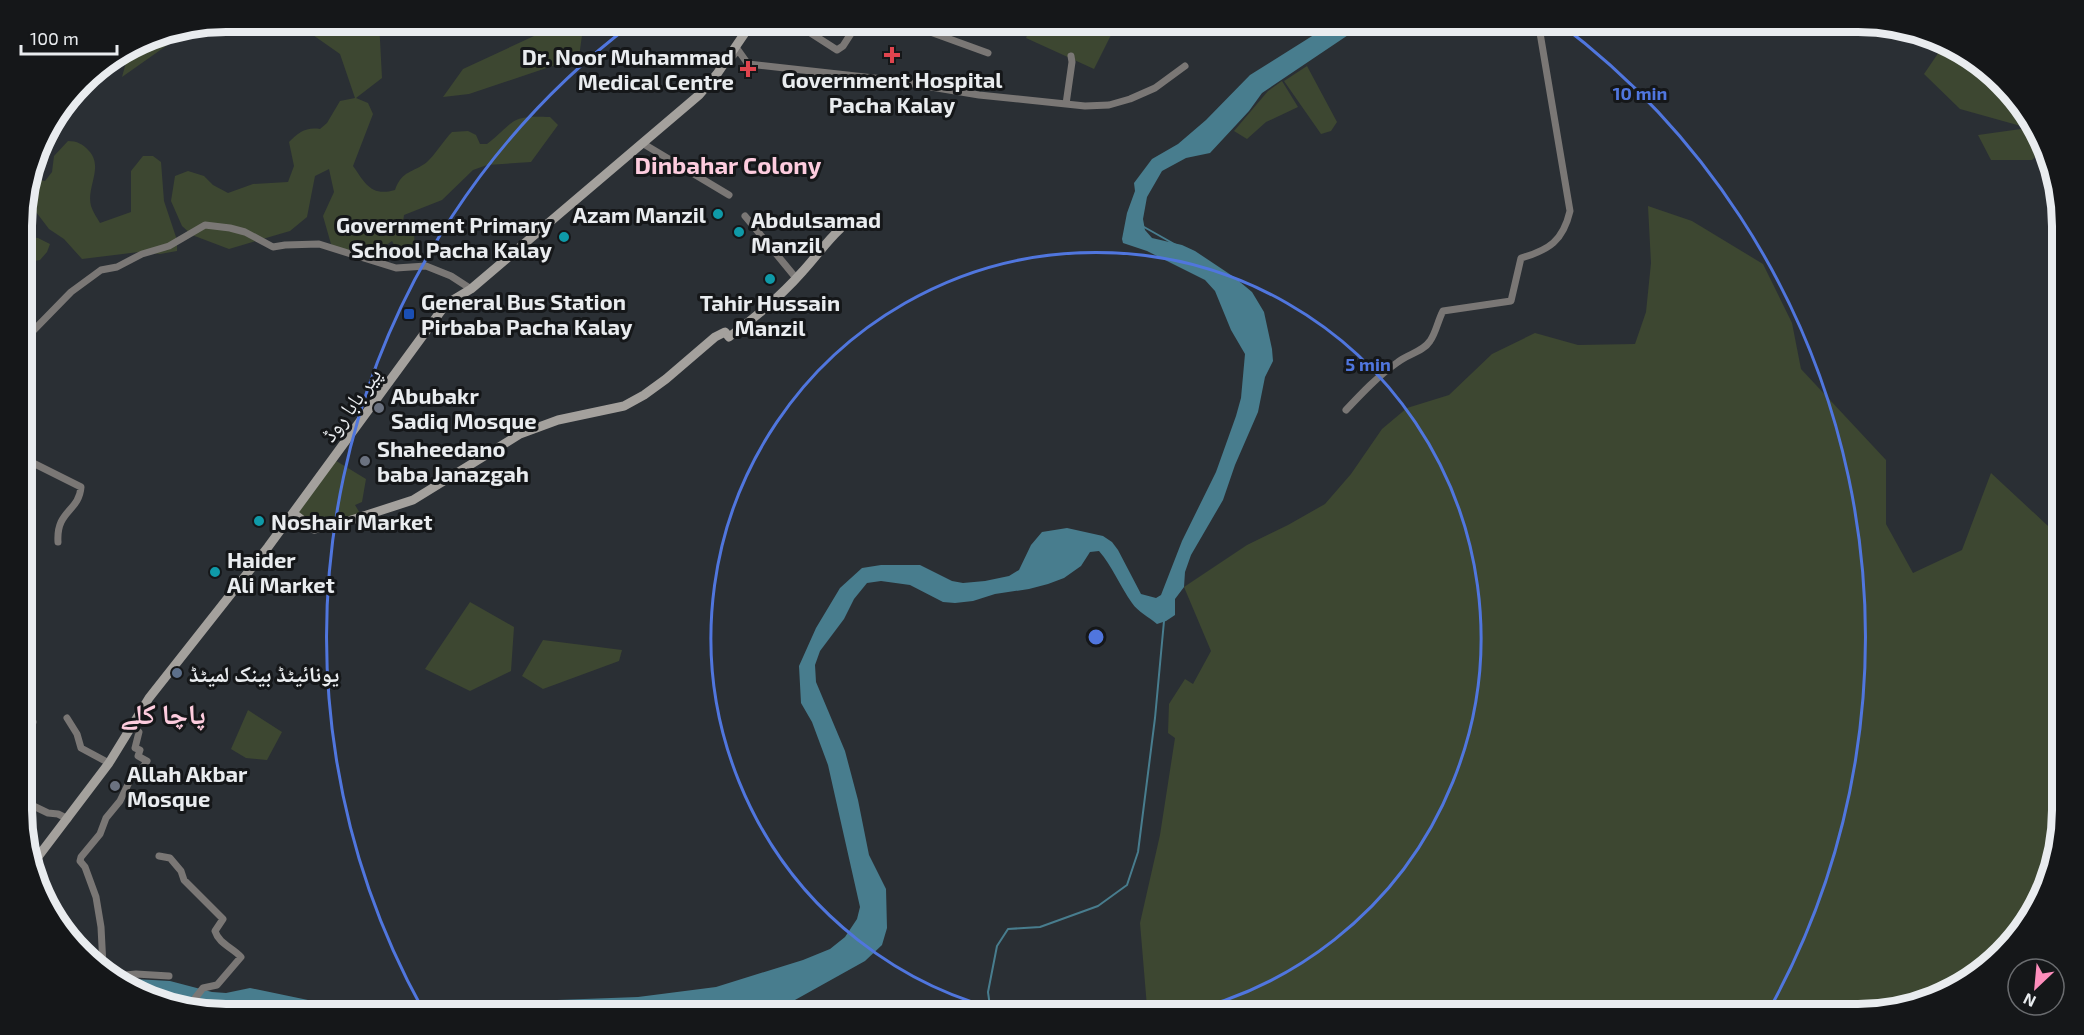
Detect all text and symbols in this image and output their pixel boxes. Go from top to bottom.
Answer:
scale bar [21,18,117,56]
text: 100 m [30,27,79,49]
place label: Dr. Noor Muhammad Medical Centre [522,43,734,94]
marker: Government Hospital Pacha Kalay [883,46,901,64]
marker: Dr. Noor Muhammad Medical Centre [739,60,757,78]
place label: Government Hospital Pacha Kalay [781,66,1003,118]
text: 10 min [1613,82,1667,104]
district label: Dinbahar Colony [635,150,822,179]
place label: Azam Manzil [573,201,707,227]
place label: Abdulsamad Manzil [751,206,881,257]
marker: Azam Manzil [711,207,725,221]
place label: Government Primary School Pacha Kalay [336,211,553,263]
marker: Abdulsamad Manzil [732,225,746,239]
marker: Government Primary School Pacha Kalay [557,230,571,244]
marker: Tahir Hussain Manzil [763,272,777,286]
place label: General Bus Station Pirbaba Pacha Kalay [421,288,633,340]
place label: Tahir Hussain Manzil [700,289,840,340]
marker: General Bus Station Pirbaba Pacha Kalay [402,307,416,321]
text: 5 min [1345,353,1391,375]
street label: پیر بابا روڈ [314,362,387,447]
place label: Abubakr Sadiq Mosque [391,382,537,433]
marker: Abubakr Sadiq Mosque [372,401,386,415]
place label: Shaheedano baba Janazgah [377,435,529,486]
marker: Shaheedano baba Janazgah [358,454,372,468]
place label: Noshair Market [271,508,432,534]
marker: Noshair Market [252,514,266,528]
place label: Haider Ali Market [227,546,335,597]
marker: Haider Ali Market [208,565,222,579]
centre of rings [1086,627,1106,647]
place label: یونائیٹڈ بینک لمیٹڈ [189,660,339,688]
marker: یونائیٹڈ بینک لمیٹڈ [170,666,184,680]
district label: پاچا کلے [120,696,206,731]
place label: Allah Akbar Mosque [127,760,248,811]
marker: Allah Akbar Mosque [108,779,122,793]
north arrow [2006,957,2066,1017]
text: N [2020,990,2039,1012]

